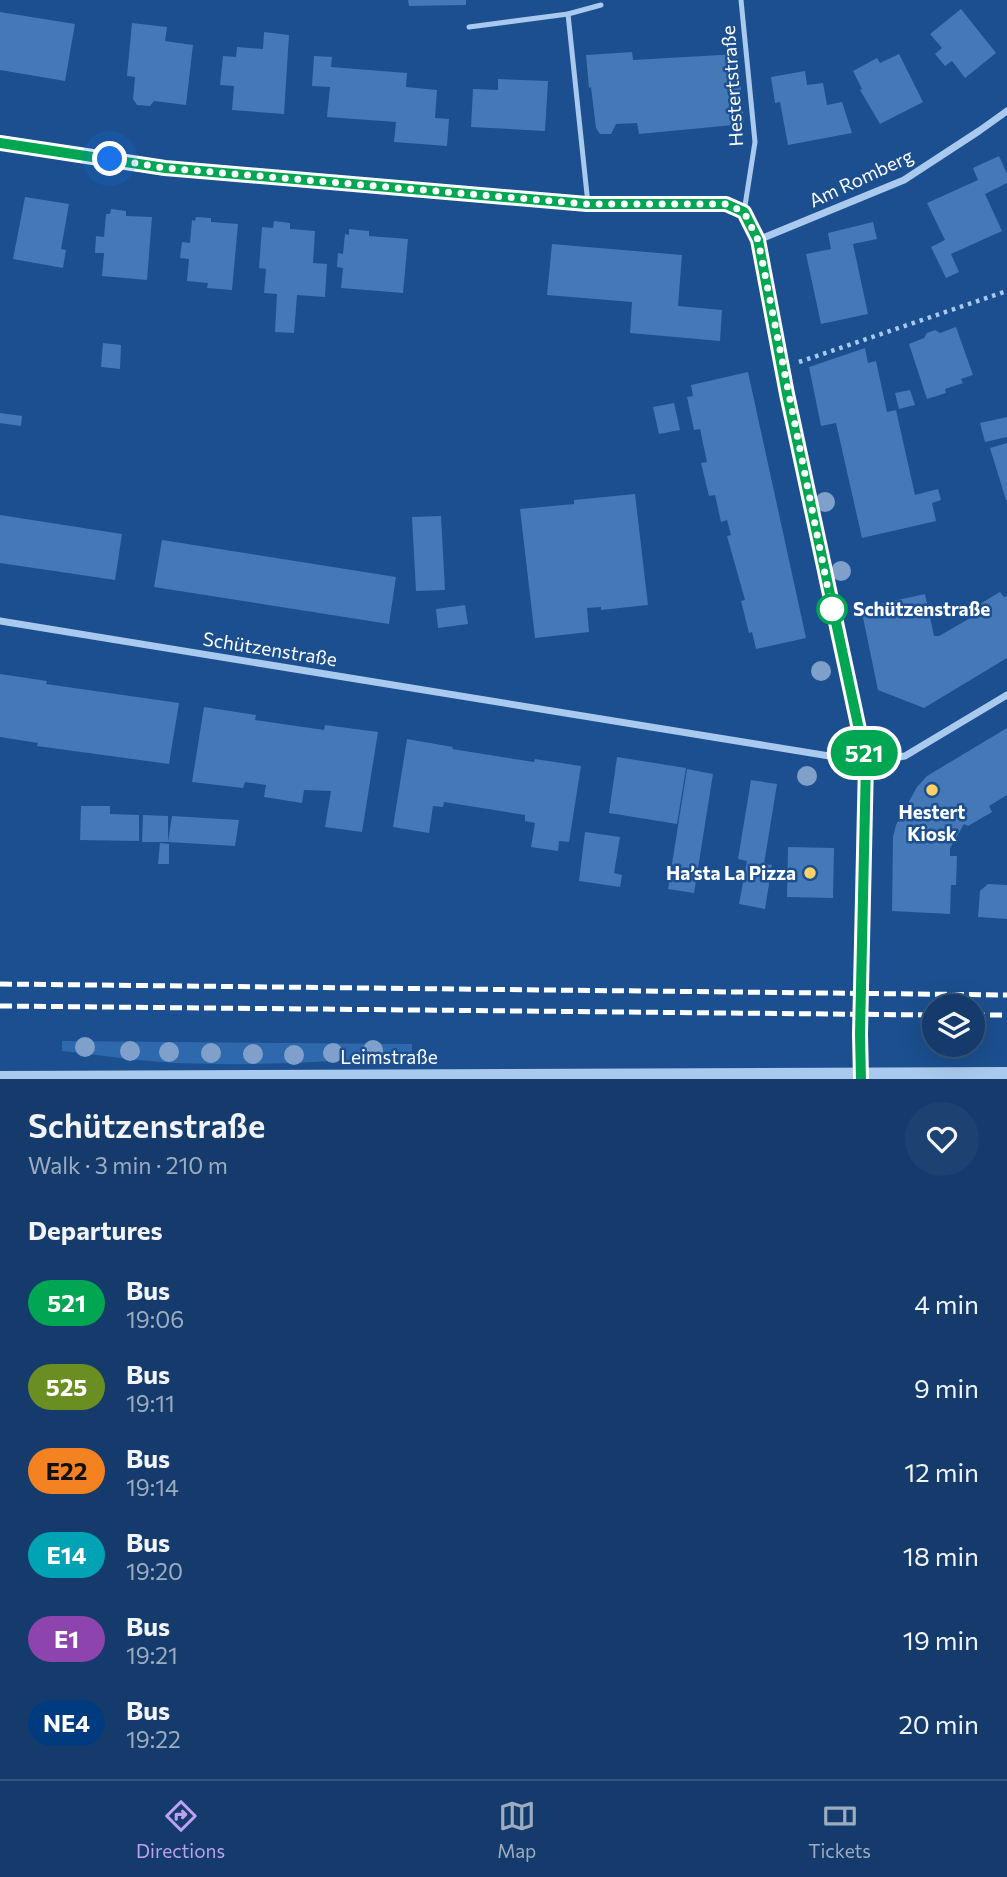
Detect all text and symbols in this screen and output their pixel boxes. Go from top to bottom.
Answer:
street label: Hestertstraße [716,25,747,147]
your location [92,141,127,176]
street label: Am Romberg [805,143,917,212]
marker: Schützenstraße [817,594,847,624]
place label: Schützenstraße [853,597,990,620]
street label: Schützenstraße [201,627,339,670]
line badge: 521 [824,730,904,776]
text: 521 [845,738,883,767]
marker: Hestert Kiosk [924,782,940,798]
place label: Hestert Kiosk [899,800,965,845]
place label: Ha’sta La Pizza [666,861,796,884]
marker: Ha’sta La Pizza [802,865,818,881]
map controls [922,994,985,1057]
button: layers [922,994,985,1057]
street label: Leimstraße [340,1045,438,1068]
button: heart [905,1102,979,1176]
text: Schützenstraße [28,1104,265,1145]
text: Walk · 3 min · 210 m [28,1151,228,1179]
text: Departures [28,1214,163,1245]
text: Bus [126,1274,170,1305]
text: 521 [47,1288,86,1317]
text: 4 min [914,1288,979,1319]
text: 19:06 [126,1305,184,1333]
text: Bus [126,1358,170,1389]
text: 525 [46,1372,87,1401]
text: 9 min [914,1372,979,1403]
text: 19:11 [126,1389,175,1417]
text: Bus [126,1442,170,1473]
text: E22 [46,1456,87,1485]
text: 12 min [904,1456,979,1487]
text: 19:14 [126,1473,179,1501]
text: Bus [126,1526,170,1557]
text: E14 [47,1540,86,1569]
text: 18 min [903,1540,979,1571]
text: 19:20 [126,1557,183,1585]
text: Bus [126,1610,170,1641]
text: E1 [54,1624,79,1653]
text: 19 min [903,1624,979,1655]
text: 19:21 [126,1641,178,1669]
text: Bus [126,1694,170,1725]
text: NE4 [43,1708,90,1737]
text: 20 min [898,1708,979,1739]
text: 19:22 [126,1725,181,1753]
tab: Directions [136,1797,225,1862]
tab: Map [497,1797,536,1862]
tab: Tickets [808,1797,871,1862]

